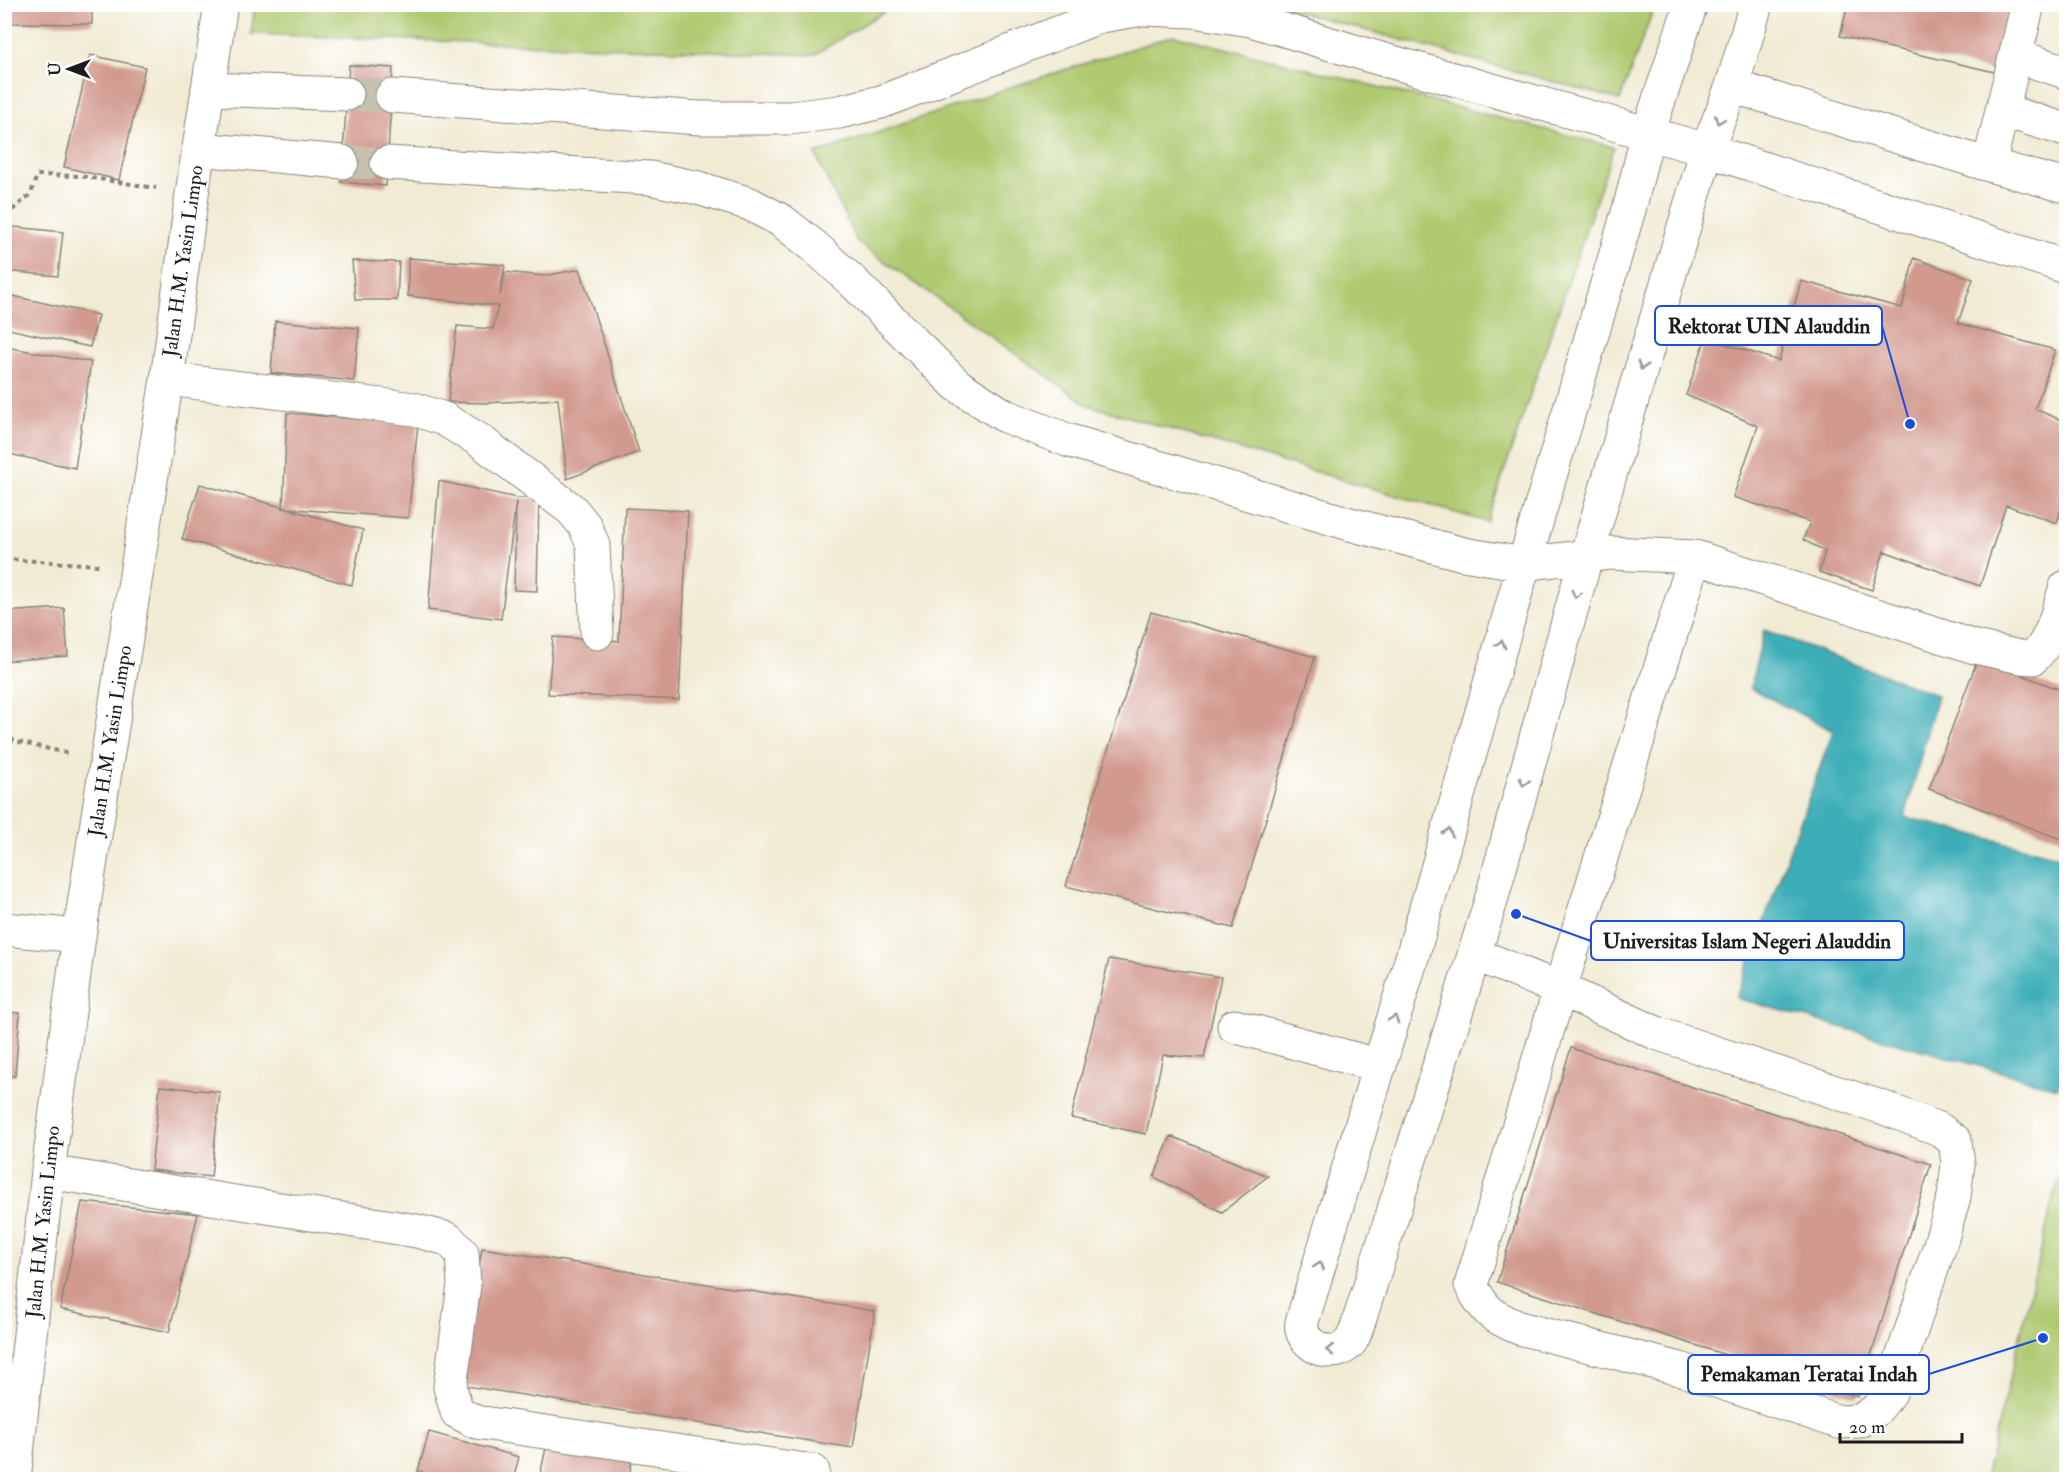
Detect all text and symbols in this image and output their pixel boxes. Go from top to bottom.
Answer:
north arrow [39,39,99,99]
text: U [45,62,65,76]
one-way arrow [1713,114,1726,125]
street label: Jalan H.M. Yasin Limpo [157,164,210,360]
callout: Rektorat UIN Alauddin [1655,306,1882,345]
text: Rektorat UIN Alauddin [1668,313,1870,340]
one-way arrow [1637,360,1649,371]
one-way arrow [1571,588,1583,599]
one-way arrow [1494,639,1506,650]
street label: Jalan H.M. Yasin Limpo [82,644,138,840]
one-way arrow [1519,776,1531,787]
one-way arrow [1441,827,1453,838]
callout: Universitas Islam Negeri Alauddin [1591,921,1904,960]
text: Universitas Islam Negeri Alauddin [1603,928,1891,955]
one-way arrow [1387,1014,1399,1025]
street label: Jalan H.M. Yasin Limpo [20,1125,67,1321]
one-way arrow [1312,1261,1324,1272]
one-way arrow [1325,1344,1334,1356]
callout: Pemakaman Teratai Indah [1688,1355,1929,1394]
text: Pemakaman Teratai Indah [1701,1361,1917,1388]
scale bar [1840,1406,1962,1444]
text: 20 m [1849,1416,1885,1439]

